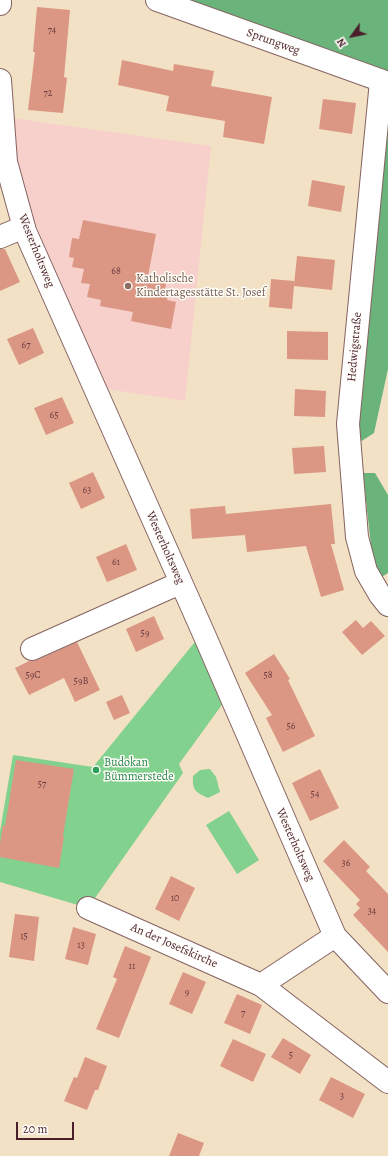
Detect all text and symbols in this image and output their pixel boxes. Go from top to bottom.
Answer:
north arrow [332,16,372,56]
house number: 74 [48,25,56,37]
street label: Sprungweg [244,26,302,58]
text: N [333,35,350,50]
house number: 72 [44,88,52,100]
street label: Westerholtsweg [15,212,57,290]
house number: 68 [111,266,121,278]
place label: Katholische Kindertagesstätte St. Josef [136,272,266,300]
marker: Katholische Kindertagesstätte St. Josef [123,281,133,291]
street label: Hedwigstraße [345,312,365,382]
house number: 67 [22,340,30,352]
house number: 65 [50,410,58,422]
house number: 63 [83,485,91,497]
street label: Westerholtsweg [143,509,187,587]
house number: 61 [112,557,120,569]
house number: 59 [141,628,149,640]
house number: 59C [25,670,41,682]
house number: 58 [263,670,273,682]
house number: 59B [74,676,88,688]
house number: 56 [287,721,295,733]
place label: Budokan Bümmerstede [104,756,174,784]
marker: Budokan Bümmerstede [91,765,101,775]
house number: 57 [38,779,46,791]
house number: 54 [311,789,319,801]
street label: Westerholtsweg [273,806,317,884]
house number: 36 [342,858,350,870]
house number: 10 [171,893,179,905]
house number: 34 [368,906,376,918]
street label: An der Josefskirche [128,920,220,972]
house number: 15 [20,931,28,943]
house number: 13 [77,940,85,952]
house number: 11 [129,961,135,973]
house number: 9 [185,987,189,999]
house number: 7 [241,1008,245,1020]
house number: 5 [289,1050,293,1062]
house number: 3 [340,1091,344,1103]
scale bar [18,1114,76,1140]
text: 20 m [23,1121,47,1137]

